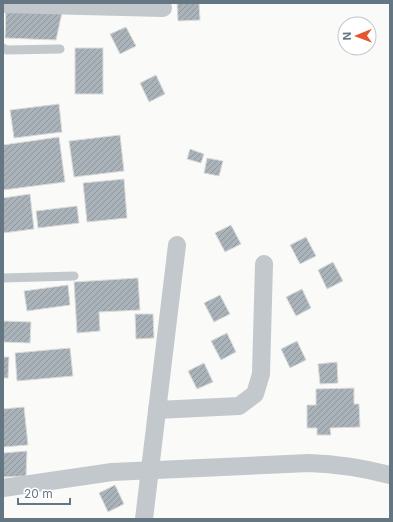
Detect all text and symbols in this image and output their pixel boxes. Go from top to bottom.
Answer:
north arrow [337,16,377,56]
text: N [340,32,354,40]
scale bar [18,480,70,506]
text: 20 m [24,486,53,501]

